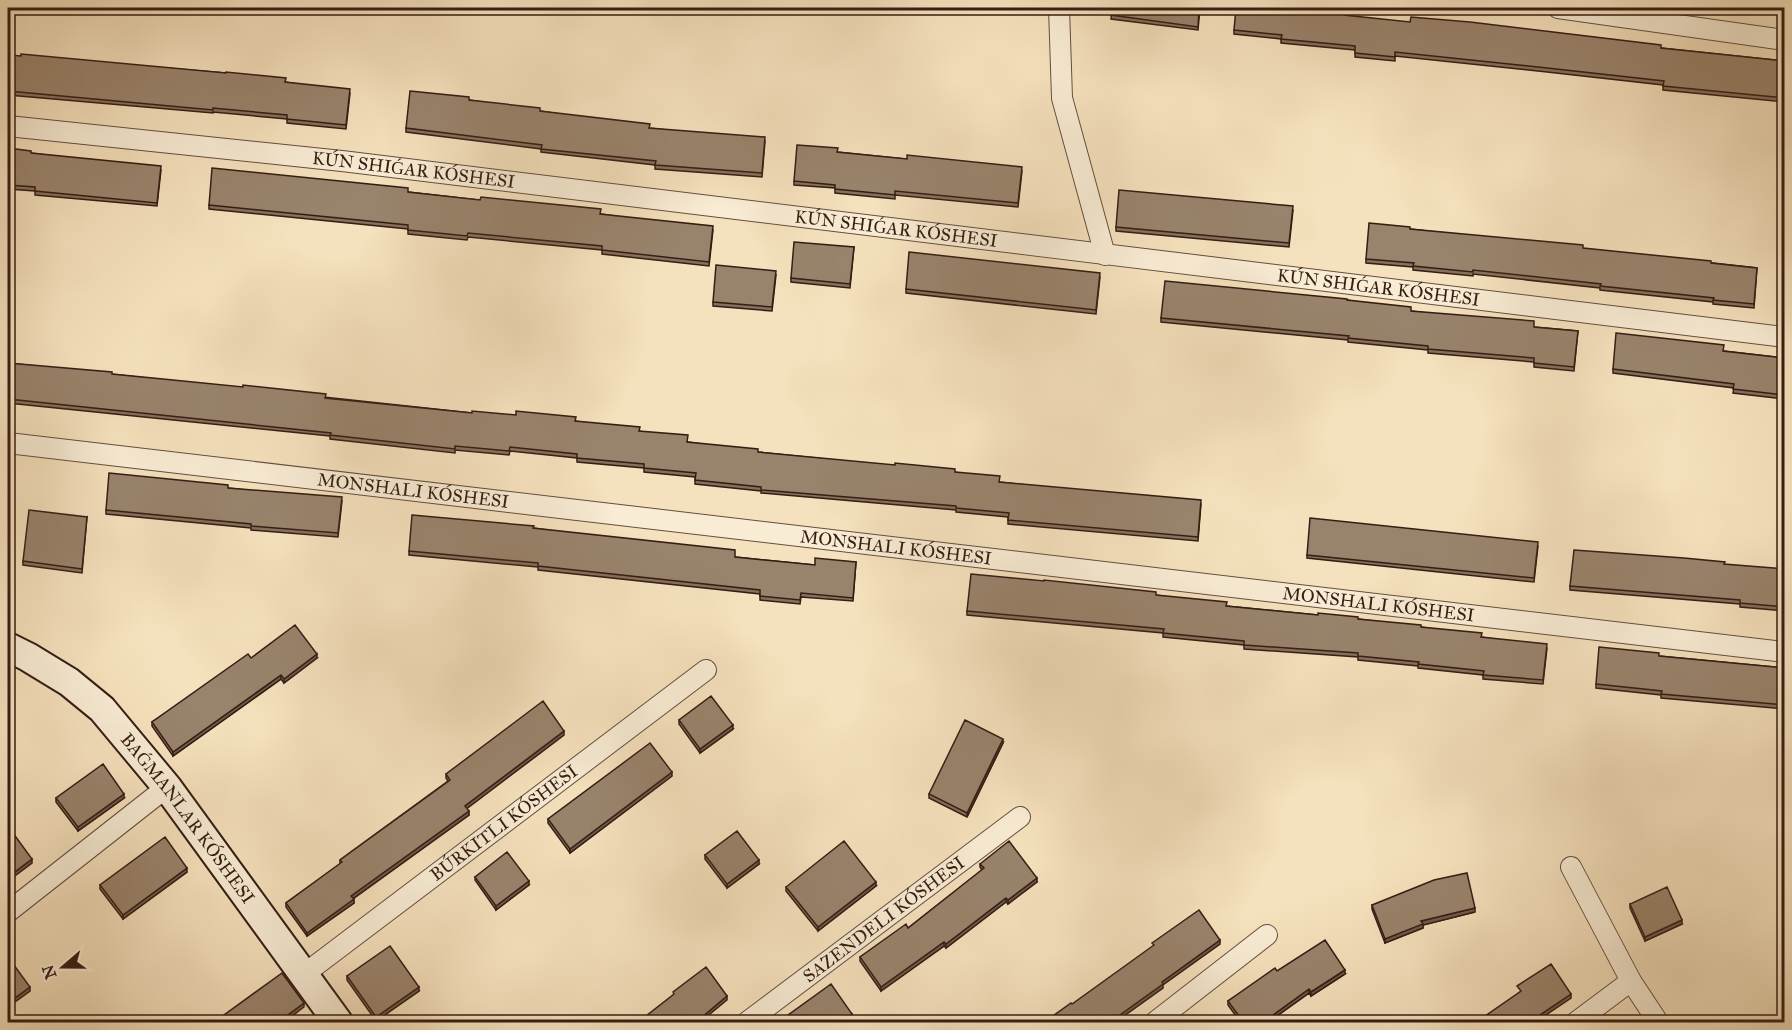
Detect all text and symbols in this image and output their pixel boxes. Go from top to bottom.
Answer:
street label: KÚN SHIǴAR KÓSHESI [311,146,517,193]
street label: KÚN SHIǴAR KÓSHESI [793,205,999,252]
street label: KÚN SHIǴAR KÓSHESI [1276,264,1481,311]
street label: MONSHALI KÓSHESI [316,468,511,513]
street label: MONSHALI KÓSHESI [799,525,993,570]
street label: MONSHALI KÓSHESI [1281,582,1476,627]
street label: BAǴMANLAR KÓSHESI [116,729,259,908]
street label: BÚRKITLI KÓSHESI [426,760,582,886]
street label: SAZENDELI KÓSHESI [799,851,969,987]
north arrow [33,937,93,997]
text: N [38,962,61,982]

